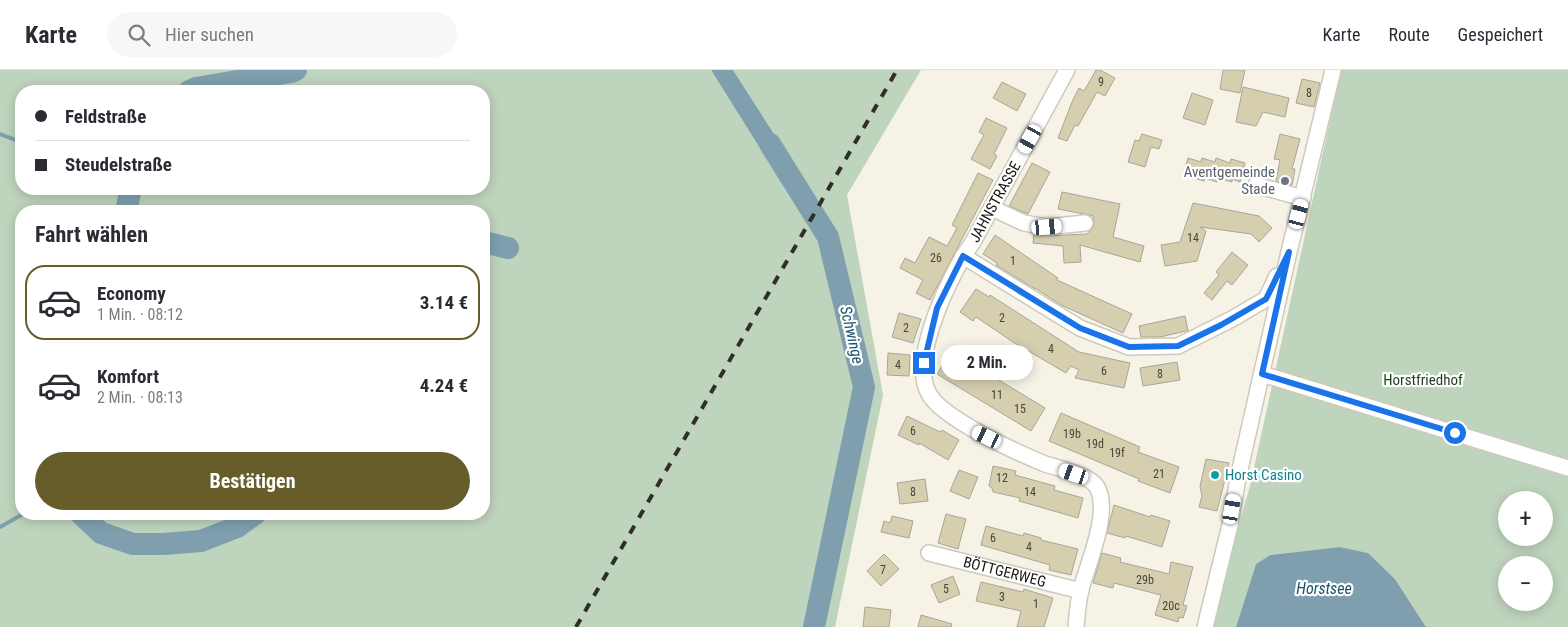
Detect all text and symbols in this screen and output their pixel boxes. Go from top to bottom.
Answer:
search box [107,12,457,57]
text: Karte [25,21,77,49]
icon: search [125,21,153,49]
text: Hier suchen [165,23,254,46]
text: Karte [1322,24,1361,45]
text: Route [1389,24,1430,45]
text: Gespeichert [1458,24,1543,45]
house number: 9 [1098,75,1104,89]
house number: 8 [1306,86,1312,100]
text: Feldstraße [65,105,146,128]
car [1016,122,1043,156]
text: Steudelstraße [65,153,172,176]
street label: JAHNSTRASSE [965,158,1025,246]
place label: Aventgemeinde Stade [1184,163,1275,198]
marker: Aventgemeinde Stade [1279,175,1291,187]
car [1287,198,1310,230]
car [1031,218,1062,236]
text: Fahrt wählen [35,222,148,247]
house number: 14 [1187,231,1199,245]
house number: 26 [930,251,942,265]
house number: 1 [1010,254,1016,268]
icon: car [37,280,82,325]
text: Economy [97,282,166,305]
text: 3.14 € [420,291,468,314]
water label: Schwinge [836,304,868,366]
text: 1 Min. · 08:12 [97,305,183,324]
house number: 2 [999,311,1005,325]
house number: 2 [903,321,909,335]
house number: 4 [1048,342,1054,356]
callout: 2 Min. [942,346,1034,380]
route end [913,352,935,374]
text: 2 Min. [967,353,1007,372]
house number: 4 [895,358,901,372]
icon: car [37,363,82,408]
house number: 6 [1101,364,1107,378]
text: Komfort [97,365,159,388]
house number: 8 [1157,367,1163,381]
park label: Horstfriedhof [1383,371,1463,389]
text: 4.24 € [420,374,468,397]
text: 2 Min. · 08:13 [97,388,183,407]
house number: 11 [991,388,1003,402]
house number: 15 [1014,402,1026,416]
route start [1444,422,1466,444]
house number: 6 [910,424,916,438]
car [970,424,1003,450]
house number: 19b [1063,427,1081,441]
house number: 19d [1086,437,1104,451]
house number: 19f [1109,446,1125,460]
button: Bestätigen [35,452,470,510]
car [1057,462,1090,486]
place label: Horst Casino [1225,466,1302,484]
house number: 21 [1153,467,1165,481]
marker: Horst Casino [1209,469,1221,481]
house number: 12 [996,471,1008,485]
house number: 8 [910,485,916,499]
house number: 14 [1024,485,1036,499]
map controls [1498,491,1553,611]
button: + [1498,491,1553,546]
car [1222,493,1241,525]
house number: 6 [990,531,996,545]
house number: 4 [1026,540,1032,554]
street label: BÖTTGERWEG [961,553,1048,591]
button: − [1498,556,1553,611]
house number: 7 [880,563,886,577]
house number: 29b [1136,573,1154,587]
water label: Horstsee [1296,579,1352,598]
house number: 5 [943,582,949,596]
house number: 3 [999,590,1005,604]
house number: 1 [1033,597,1039,611]
house number: 20c [1162,599,1180,613]

